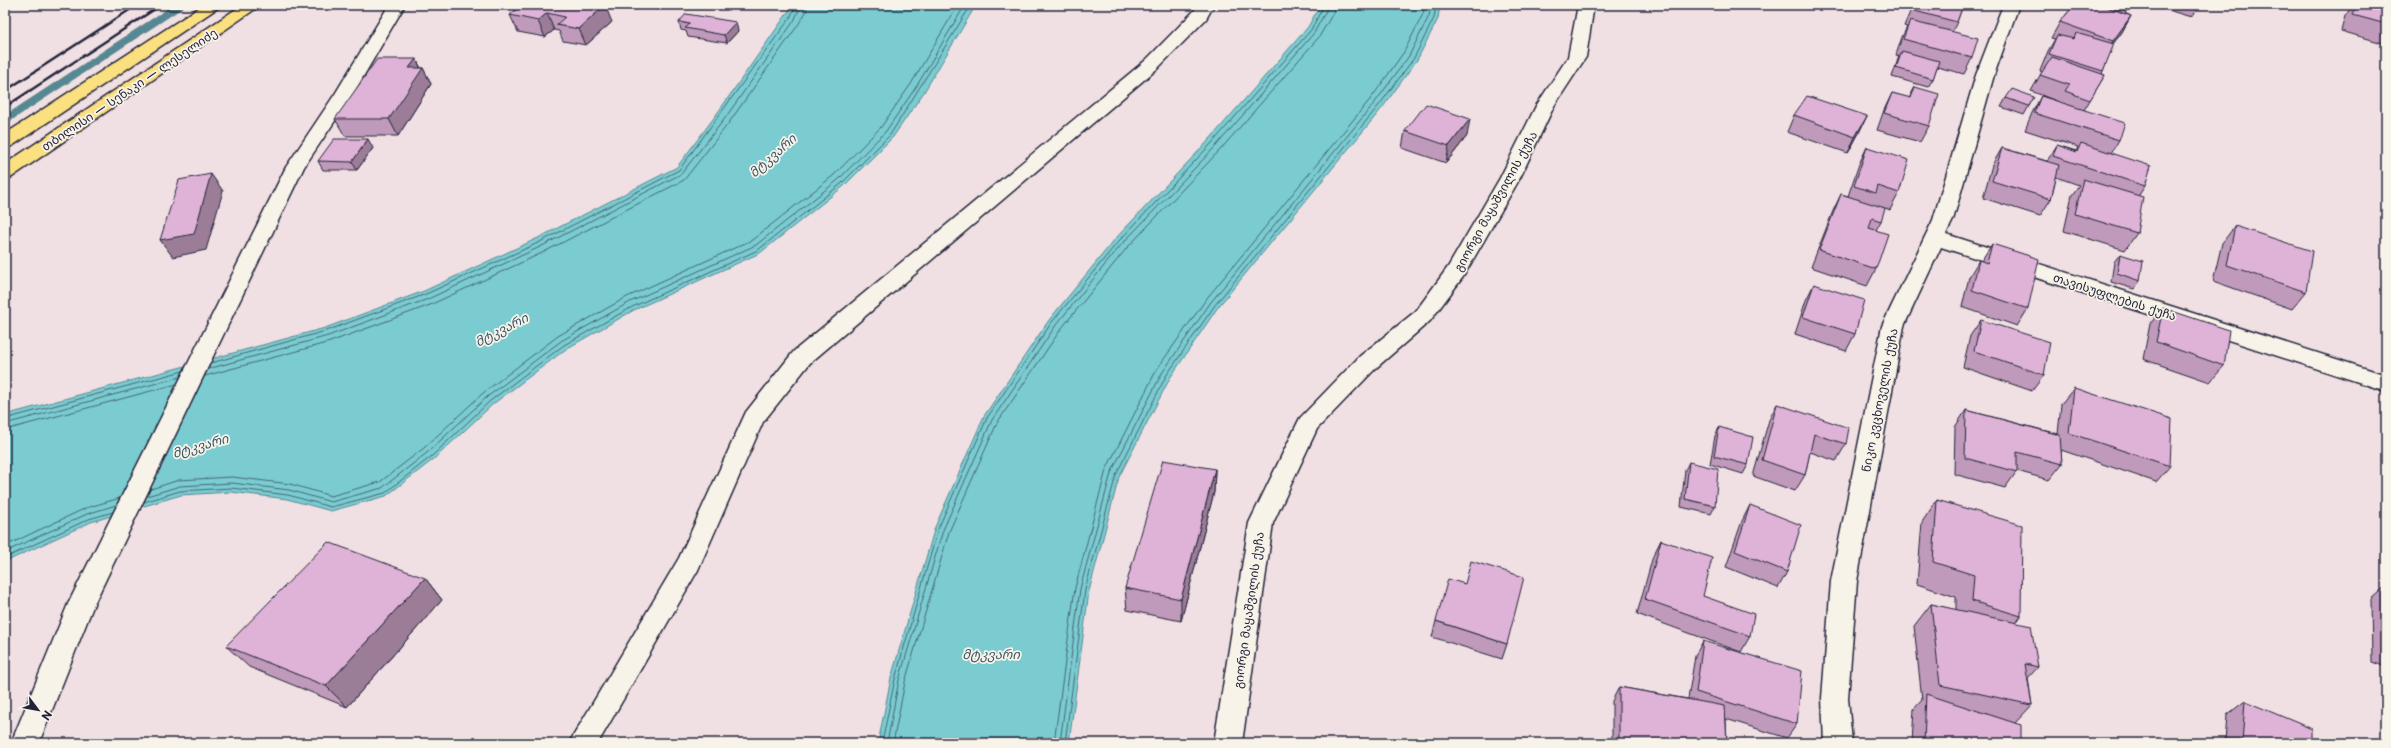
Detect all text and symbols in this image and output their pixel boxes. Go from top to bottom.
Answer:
street label: თბილისი — სენაკი — ლესელიძე [38,23,220,155]
street label: გიორგი მაყაშვილის ქუჩა [1449,127,1541,275]
water label: მტკვარი [744,128,800,181]
street label: თავისუფლების ქუჩა [2051,268,2179,324]
water label: მტკვარი [471,307,531,350]
street label: ნიკო კვცხოველის ქუჩა [1856,327,1902,473]
water label: მტკვარი [170,428,231,462]
street label: გიორგი მაყაშვილის ქუჩა [1228,530,1268,690]
water label: მტკვარი [962,644,1020,663]
north arrow [18,690,58,730]
text: N [37,707,56,724]

